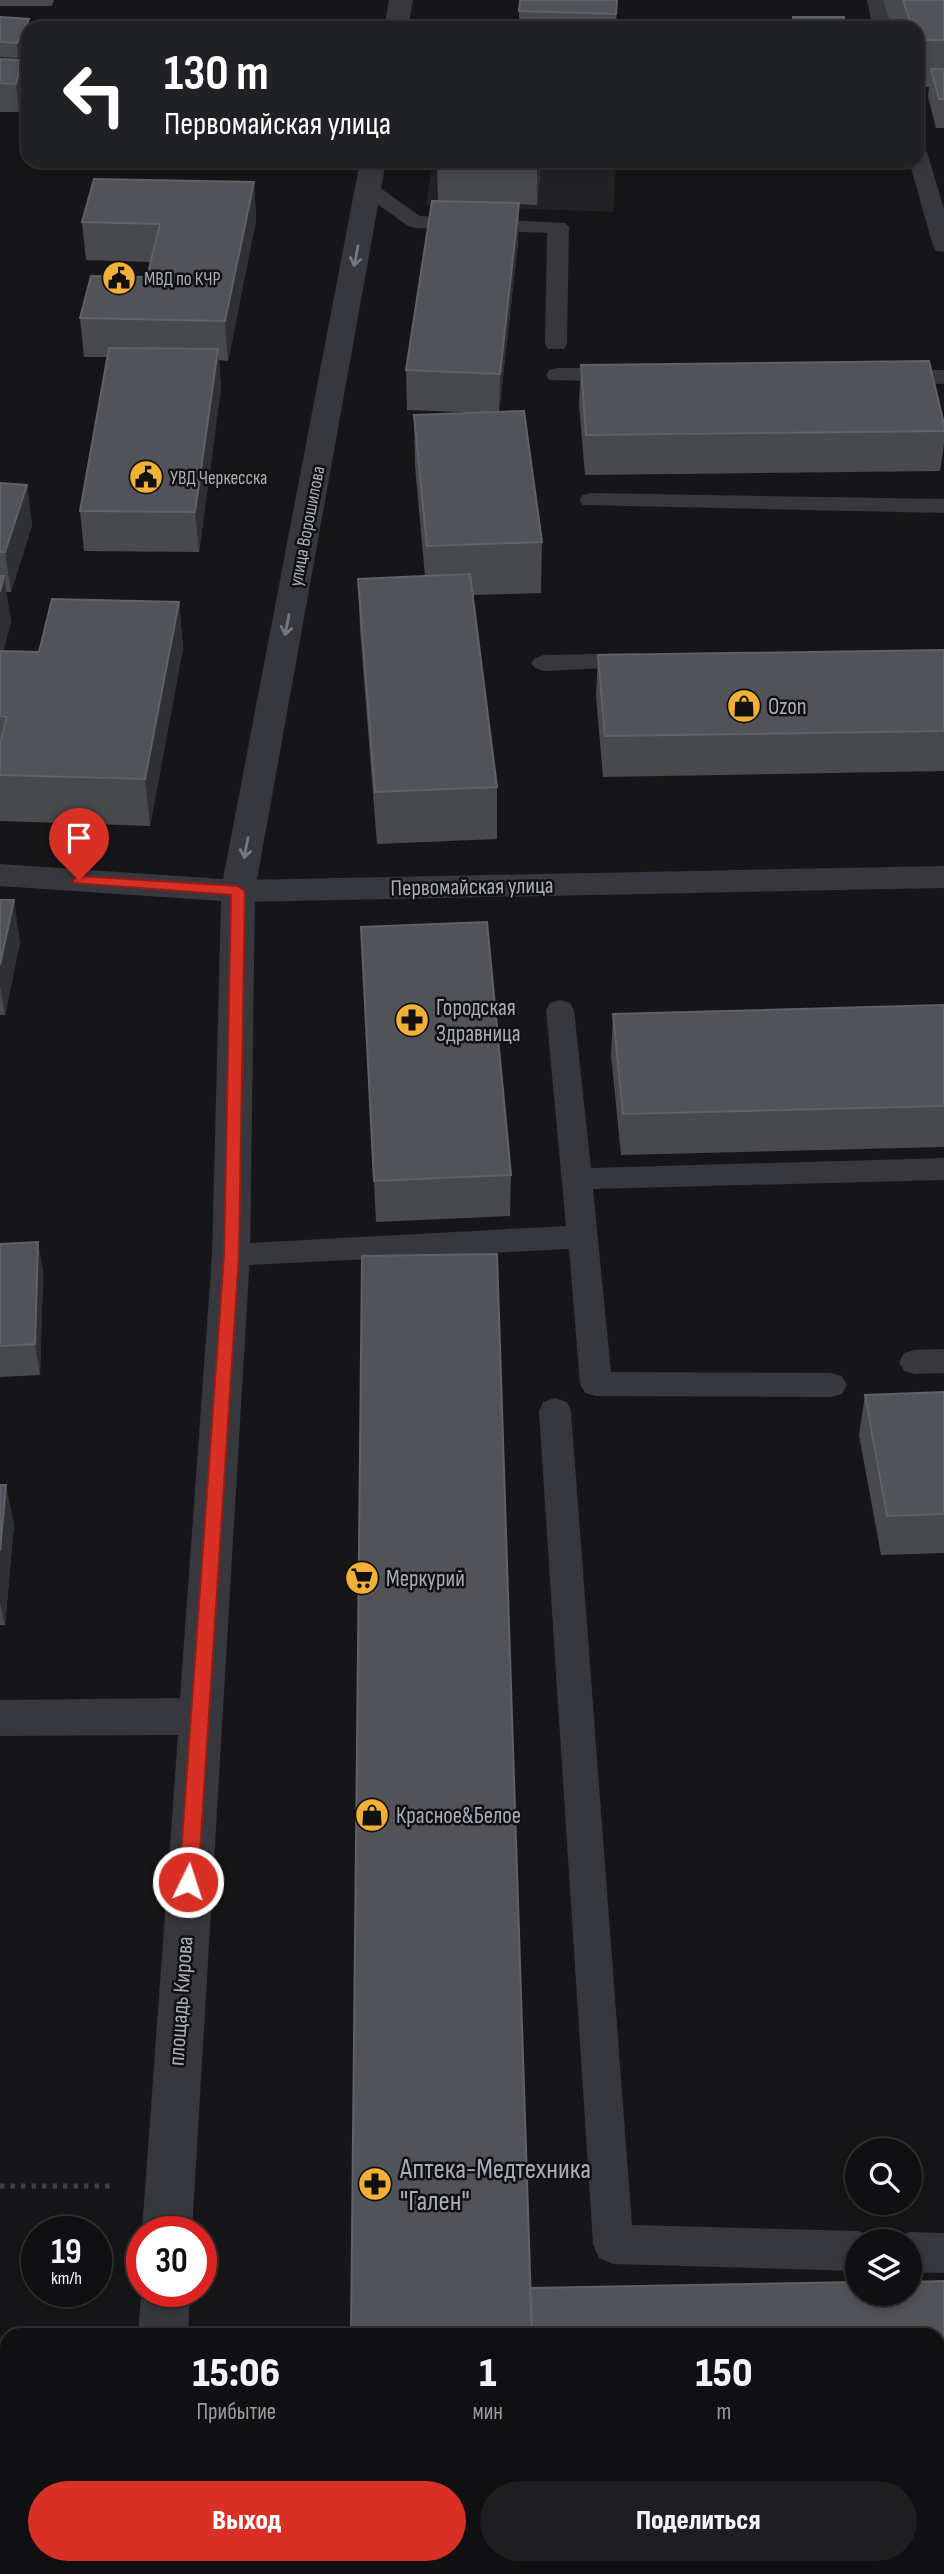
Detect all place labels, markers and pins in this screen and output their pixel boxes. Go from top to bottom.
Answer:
public building icon: МВД по КЧР [100,259,138,297]
place label: МВД по КЧР [144,268,220,291]
public building icon: УВД Черкесска [127,458,165,496]
place label: УВД Черкесска [170,467,267,490]
shop icon: Ozon [725,687,763,725]
place label: Ozon [768,693,807,721]
pin [49,808,109,880]
place label: Городская Здравница [436,994,521,1048]
pharmacy icon: Городская Здравница [393,1001,431,1039]
supermarket icon: Меркурий [343,1559,381,1597]
place label: Меркурий [386,1565,465,1593]
shop icon: Красное&Белое [353,1796,391,1834]
place label: Красное&Белое [396,1802,521,1830]
place label: Аптека-Медтехника "Гален" [399,2153,591,2218]
pharmacy icon: Аптека-Медтехника "Гален" [356,2165,394,2203]

